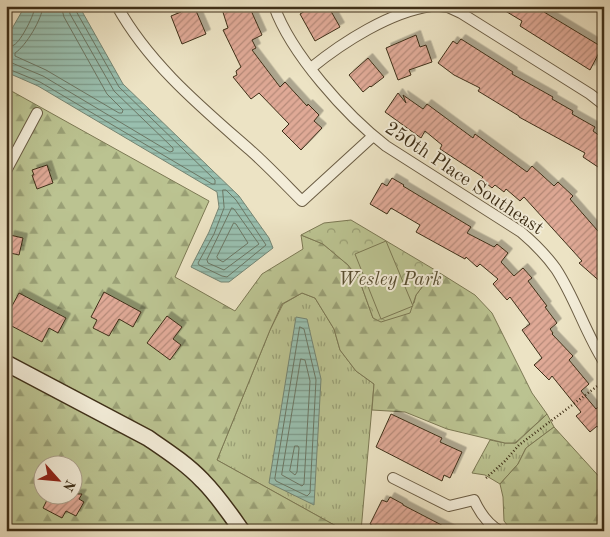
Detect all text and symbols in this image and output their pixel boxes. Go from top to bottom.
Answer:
street label: 250th Place Southeast [381,119,546,239]
park label: Wesley Park [338,271,442,290]
north arrow [32,454,82,504]
text: N [60,478,77,494]

